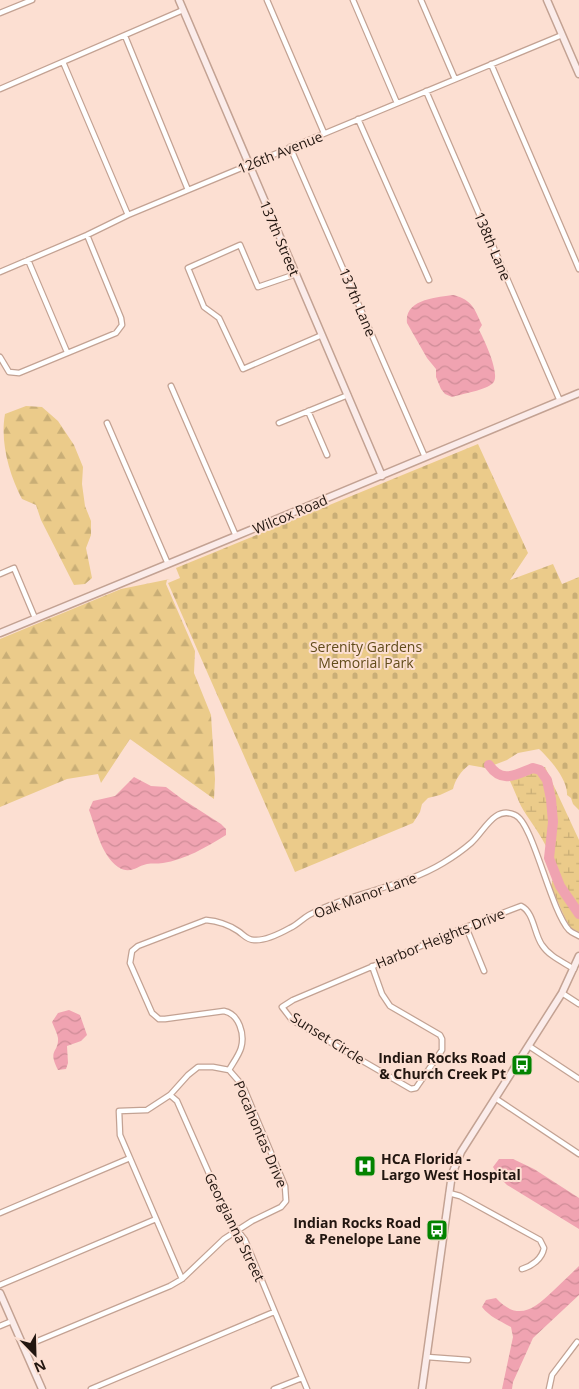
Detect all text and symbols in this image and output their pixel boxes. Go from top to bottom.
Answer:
street label: 126th Avenue [235,126,325,178]
street label: 137th Street [256,197,304,279]
street label: 138th Lane [470,209,516,283]
street label: 137th Lane [335,265,381,339]
street label: Wilcox Road [250,490,330,538]
park label: Serenity Gardens Memorial Park [310,637,422,672]
street label: Oak Manor Lane [311,868,419,922]
street label: Harbor Heights Drive [373,903,507,973]
street label: Sunset Circle [287,1008,369,1068]
place label: Indian Rocks Road & Church Creek Pt [378,1048,506,1083]
bus stop icon: Indian Rocks Road & Church Creek Pt [510,1053,534,1077]
street label: Pocahontas Drive [230,1078,292,1190]
place label: HCA Florida - Largo West Hospital [381,1149,521,1184]
hospital icon: HCA Florida - Largo West Hospital [353,1154,377,1178]
street label: Georgianna Street [200,1169,270,1285]
place label: Indian Rocks Road & Penelope Lane [293,1213,421,1248]
bus stop icon: Indian Rocks Road & Penelope Lane [425,1218,449,1242]
north arrow [10,1329,60,1379]
text: N [31,1355,49,1377]

